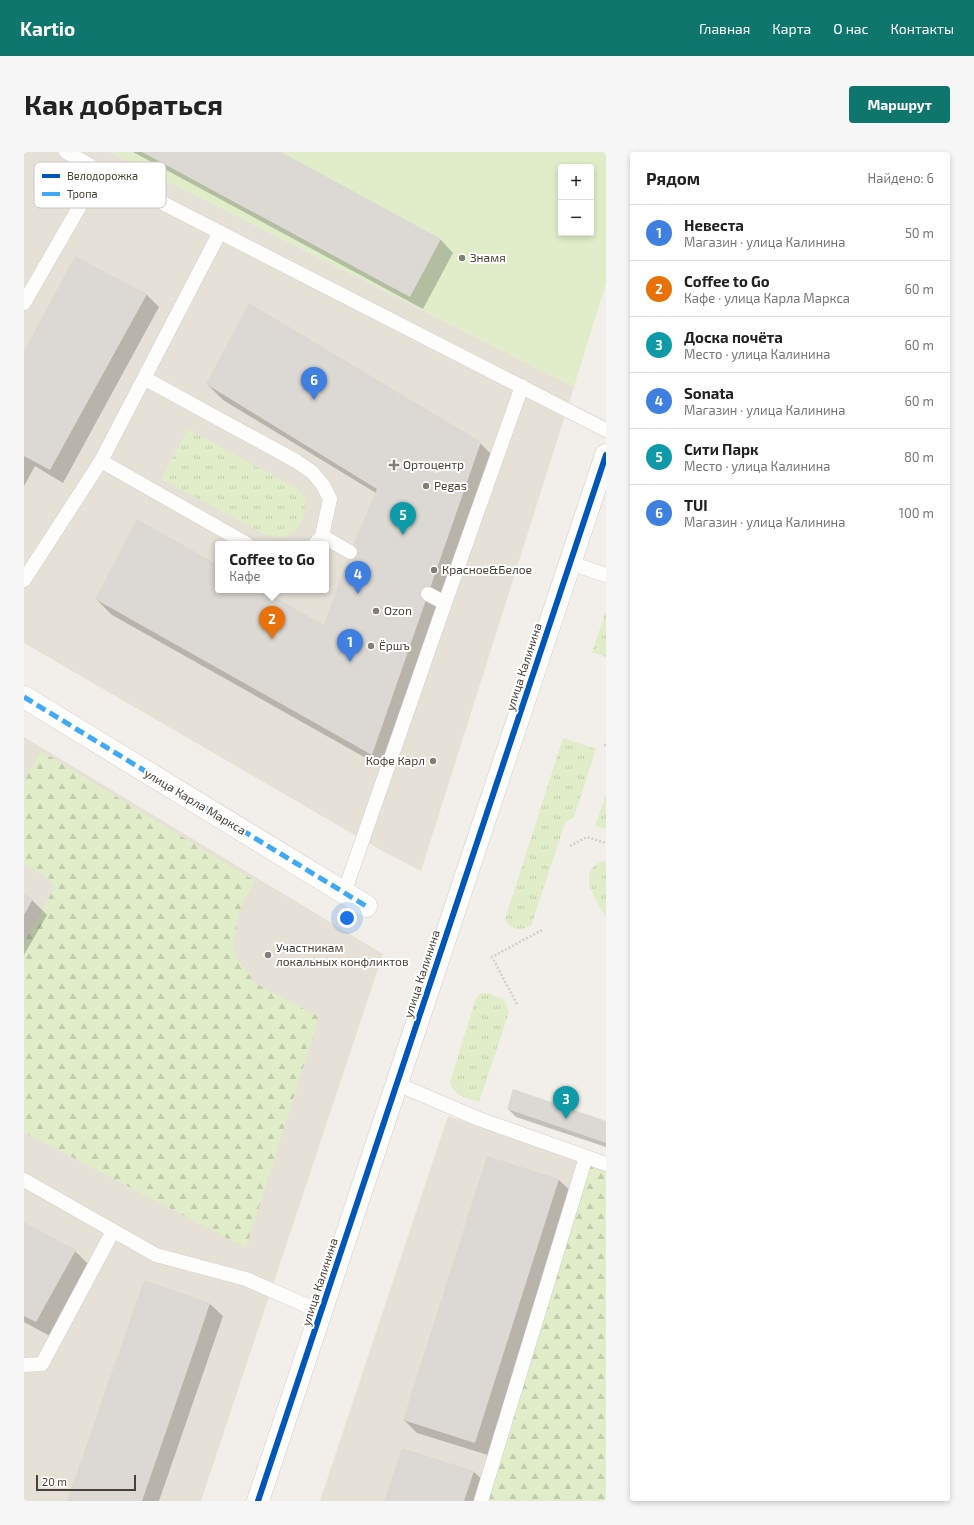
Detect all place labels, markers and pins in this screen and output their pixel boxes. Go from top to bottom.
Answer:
place label: Знамя [470,250,506,264]
marker: Знамя [457,253,467,263]
pin: 6 [301,367,327,400]
place label: Ортоцентр [403,457,464,471]
marker: Ортоцентр [388,459,400,471]
place label: Pegas [434,478,467,492]
marker: Pegas [421,481,431,491]
pin: 5 [390,502,416,535]
pin: 4 [345,561,371,594]
place label: Красное&Белое [442,562,532,576]
marker: Красное&Белое [429,565,439,575]
place label: Ozon [384,603,412,617]
pin: 2 [259,606,285,639]
marker: Ozon [371,606,381,616]
pin: 1 [337,629,363,662]
place label: Ёршъ [379,638,410,652]
marker: Ёршъ [366,641,376,651]
place label: Кофе Карл [366,753,425,767]
marker: Кофе Карл [428,756,438,766]
place label: Участникам локальных конфликтов [276,940,409,968]
marker: Участникам локальных конфликтов [263,950,273,960]
pin: 3 [553,1086,579,1119]

